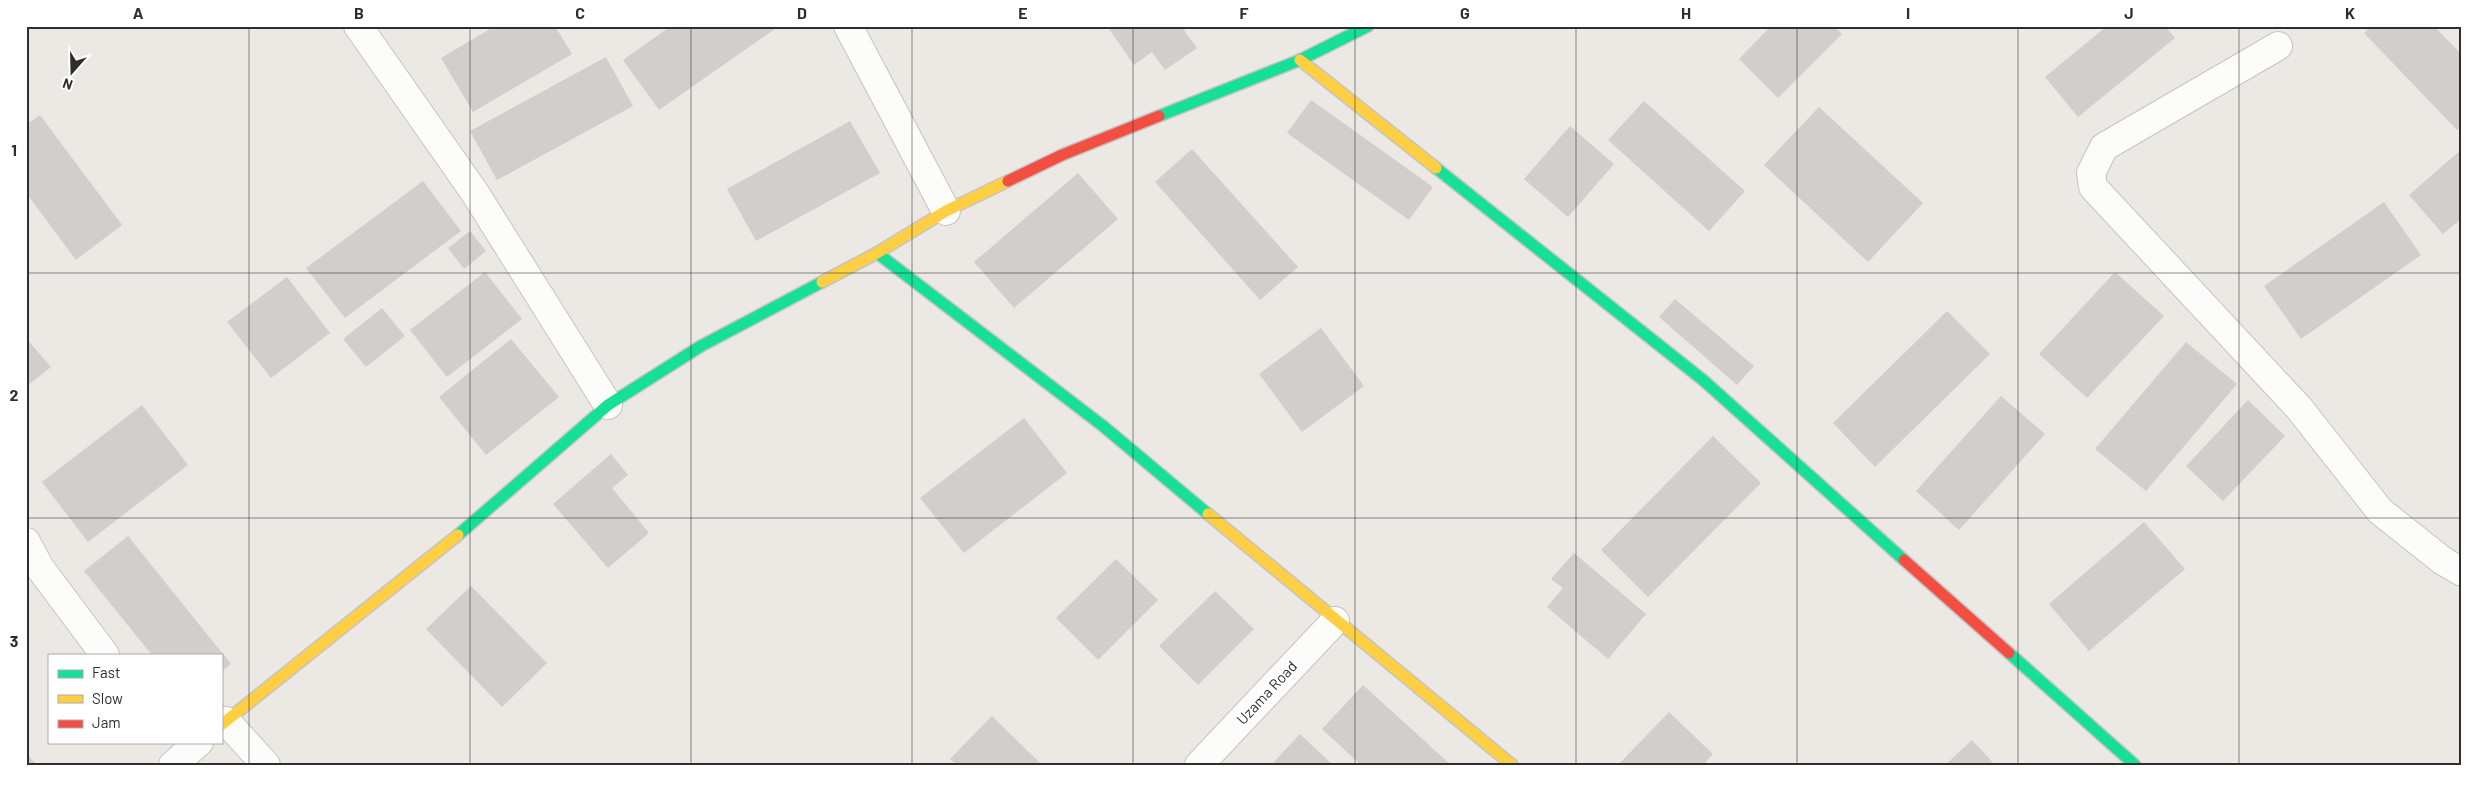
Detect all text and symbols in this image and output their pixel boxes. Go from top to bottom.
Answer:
text: A [133,3,144,22]
text: B [354,3,364,22]
text: C [575,3,585,22]
text: D [797,3,807,22]
text: E [1018,3,1028,22]
text: F [1240,3,1249,22]
text: G [1460,3,1470,22]
text: H [1681,3,1691,22]
text: I [1906,3,1910,22]
text: J [2124,3,2134,22]
text: K [2345,3,2355,22]
north arrow [48,48,98,98]
text: N [60,75,75,94]
text: 1 [11,140,17,159]
text: 2 [10,385,19,404]
text: 3 [10,631,18,650]
legend [48,654,222,744]
street label: Uzama Road [1232,657,1300,728]
text: Fast [92,663,120,681]
text: Slow [92,689,123,707]
text: Jam [92,713,121,731]

